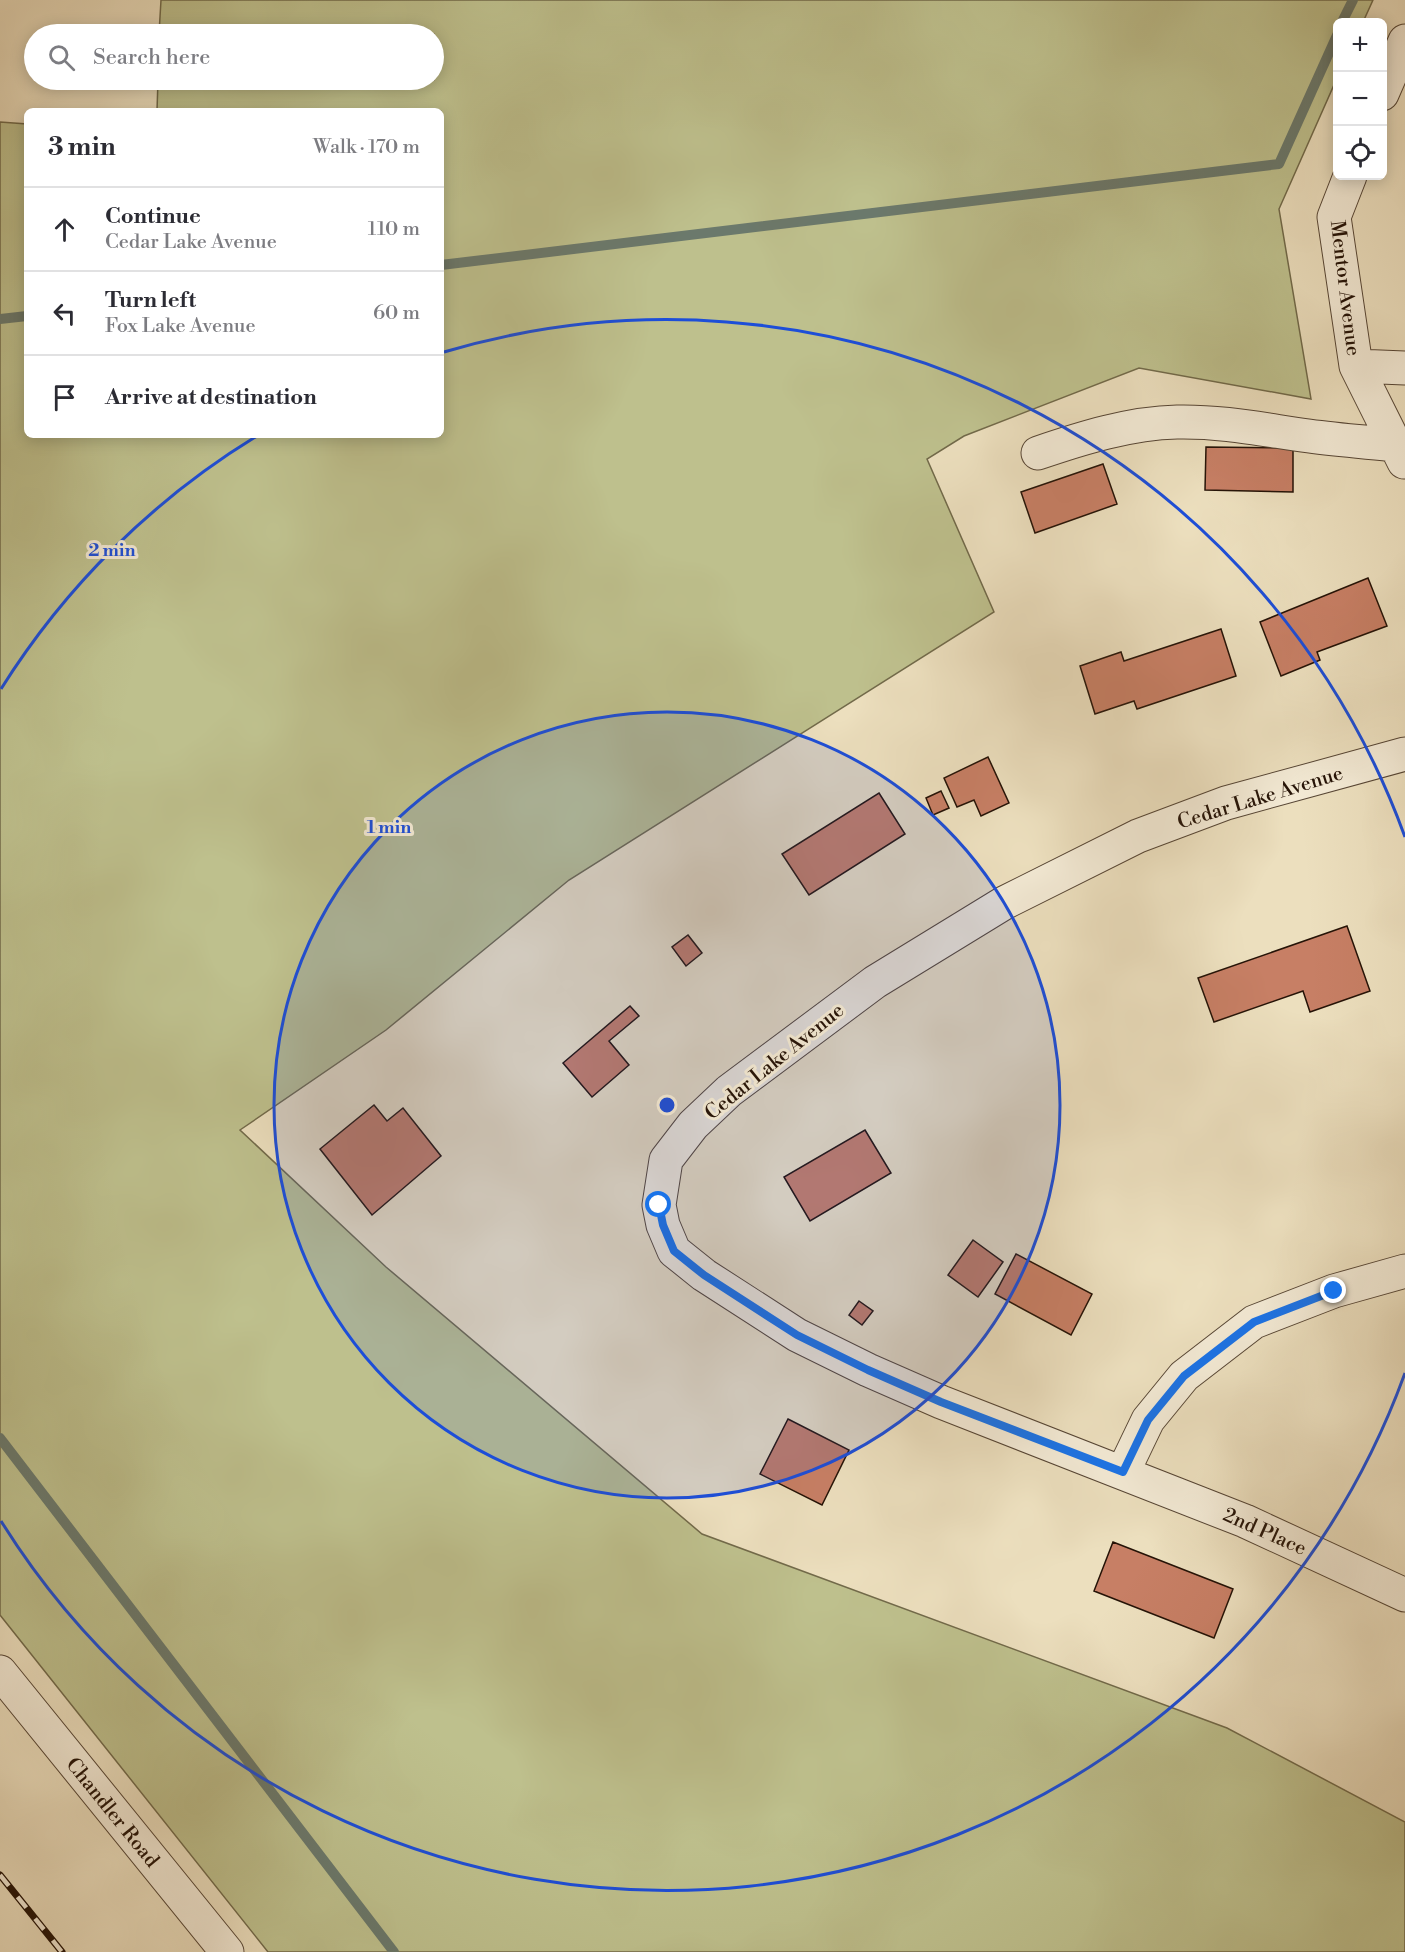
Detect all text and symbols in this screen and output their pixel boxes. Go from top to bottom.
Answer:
map controls [1333,18,1387,180]
button: + [1333,18,1387,72]
search box [24,24,444,90]
icon: search [45,41,78,74]
text: Search here [93,44,210,71]
button: − [1333,72,1387,126]
button: locate [1333,126,1387,180]
text: 3 min [48,131,116,163]
text: Walk · 170 m [313,135,420,160]
text: Continue [105,203,201,230]
icon: ahead [48,213,81,246]
text: 110 m [368,217,420,242]
street label: Mentor Avenue [1324,219,1365,357]
text: Cedar Lake Avenue [105,230,277,255]
text: Turn left [105,287,196,314]
icon: left [48,297,81,330]
text: 60 m [373,301,420,326]
text: Fox Lake Avenue [105,314,256,339]
icon: arrive [48,381,81,414]
text: Arrive at destination [105,384,317,411]
text: 2 min [88,539,136,562]
street label: Cedar Lake Avenue [1175,761,1346,836]
text: 1 min [367,816,411,839]
street label: Cedar Lake Avenue [700,998,850,1126]
centre of rings [657,1095,677,1115]
route start [645,1191,671,1217]
route end [1320,1277,1346,1303]
street label: 2nd Place [1219,1503,1310,1562]
street label: Chandler Road [60,1753,164,1873]

